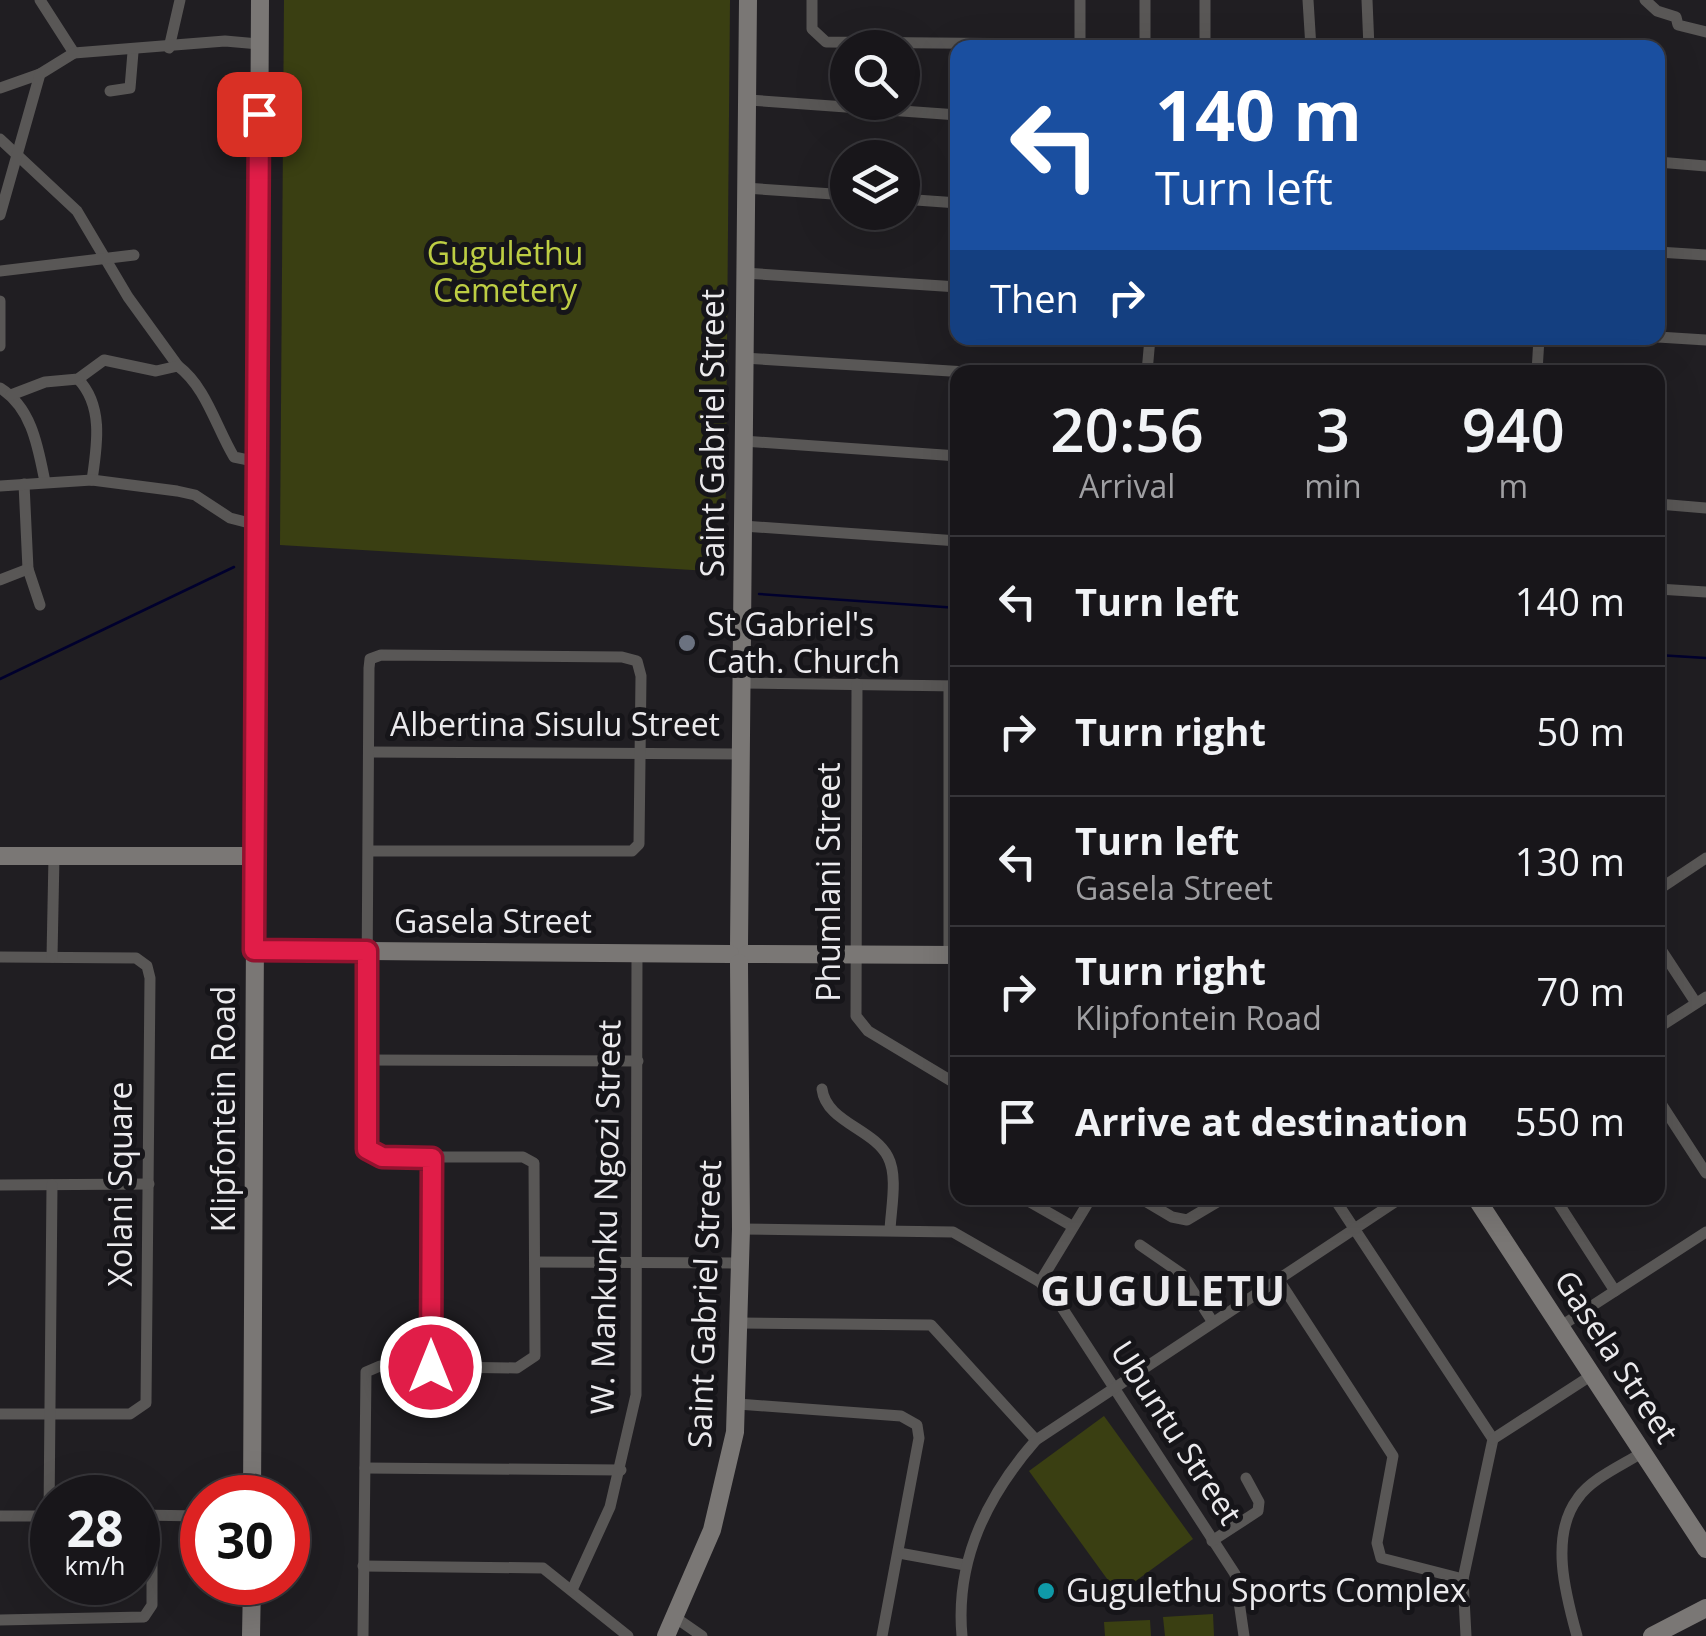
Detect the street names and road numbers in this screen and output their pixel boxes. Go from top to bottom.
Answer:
street label: Saint Gabriel Street [690,289,733,577]
street label: Albertina Sisulu Street [390,702,720,745]
street label: Phumlani Street [806,762,849,1002]
street label: Gasela Street [394,899,592,942]
street label: Klipfontein Road [201,986,244,1232]
street label: W. Mankunku Ngozi Street [580,1019,629,1415]
street label: Xolani Square [98,1081,141,1287]
street label: Saint Gabriel Street [677,1159,730,1449]
street label: Gasela Street [1545,1262,1689,1451]
street label: Ubuntu Street [1102,1332,1253,1532]

